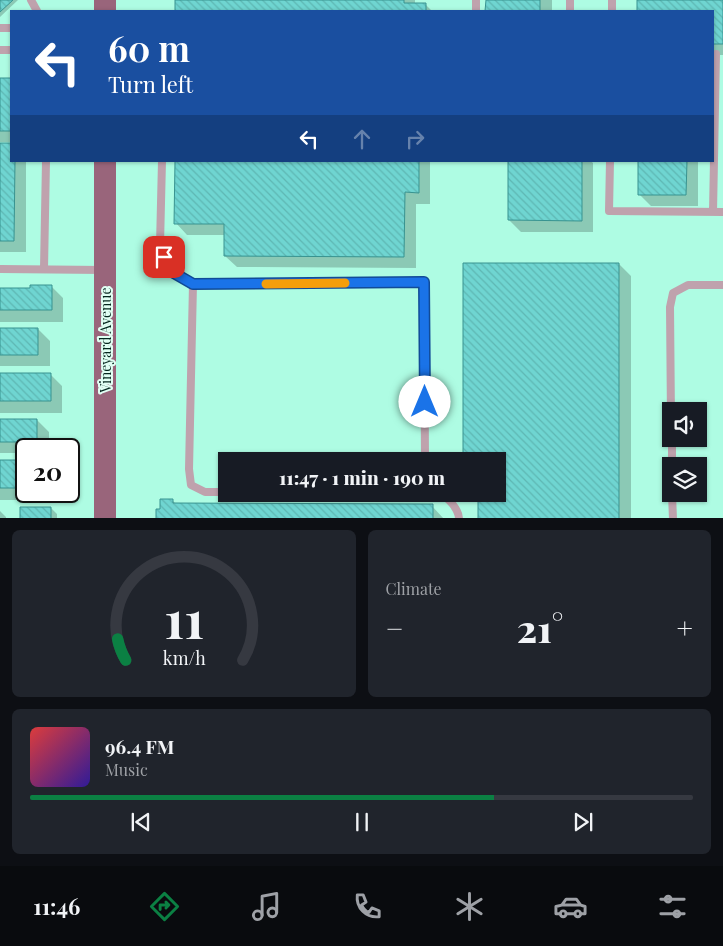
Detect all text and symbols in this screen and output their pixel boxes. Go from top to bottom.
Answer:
text: 60 m [108,24,190,71]
icon: left [25,30,90,95]
text: Turn left [108,69,193,99]
icon: left [295,125,323,153]
icon: ahead [348,125,376,153]
icon: right [401,125,429,153]
pin [143,236,185,278]
icon: arrive [150,243,178,271]
street label: Vineyard Avenue [96,287,115,394]
position arrow [398,375,450,427]
map controls [662,402,707,502]
button: sound [662,402,707,447]
speed limit sign: 20 [15,438,80,503]
button: layers [662,457,707,502]
text: 11:47 · 1 min · 190 m [279,464,445,490]
text: Climate [386,578,442,599]
text: 11 [164,583,204,652]
text: 21° [517,602,563,653]
text: − [386,609,404,646]
text: + [677,609,693,646]
text: km/h [162,646,206,669]
text: 96.4 FM [105,733,174,759]
text: Music [105,759,148,780]
icon: previous [127,808,155,836]
icon: pause [348,808,376,836]
icon: next [569,808,597,836]
icon: directions [147,889,182,924]
icon: music [249,889,284,924]
icon: phone [350,889,385,924]
icon: climate [452,889,487,924]
icon: car [553,889,588,924]
icon: filters [655,889,690,924]
text: 11:46 [33,891,80,921]

